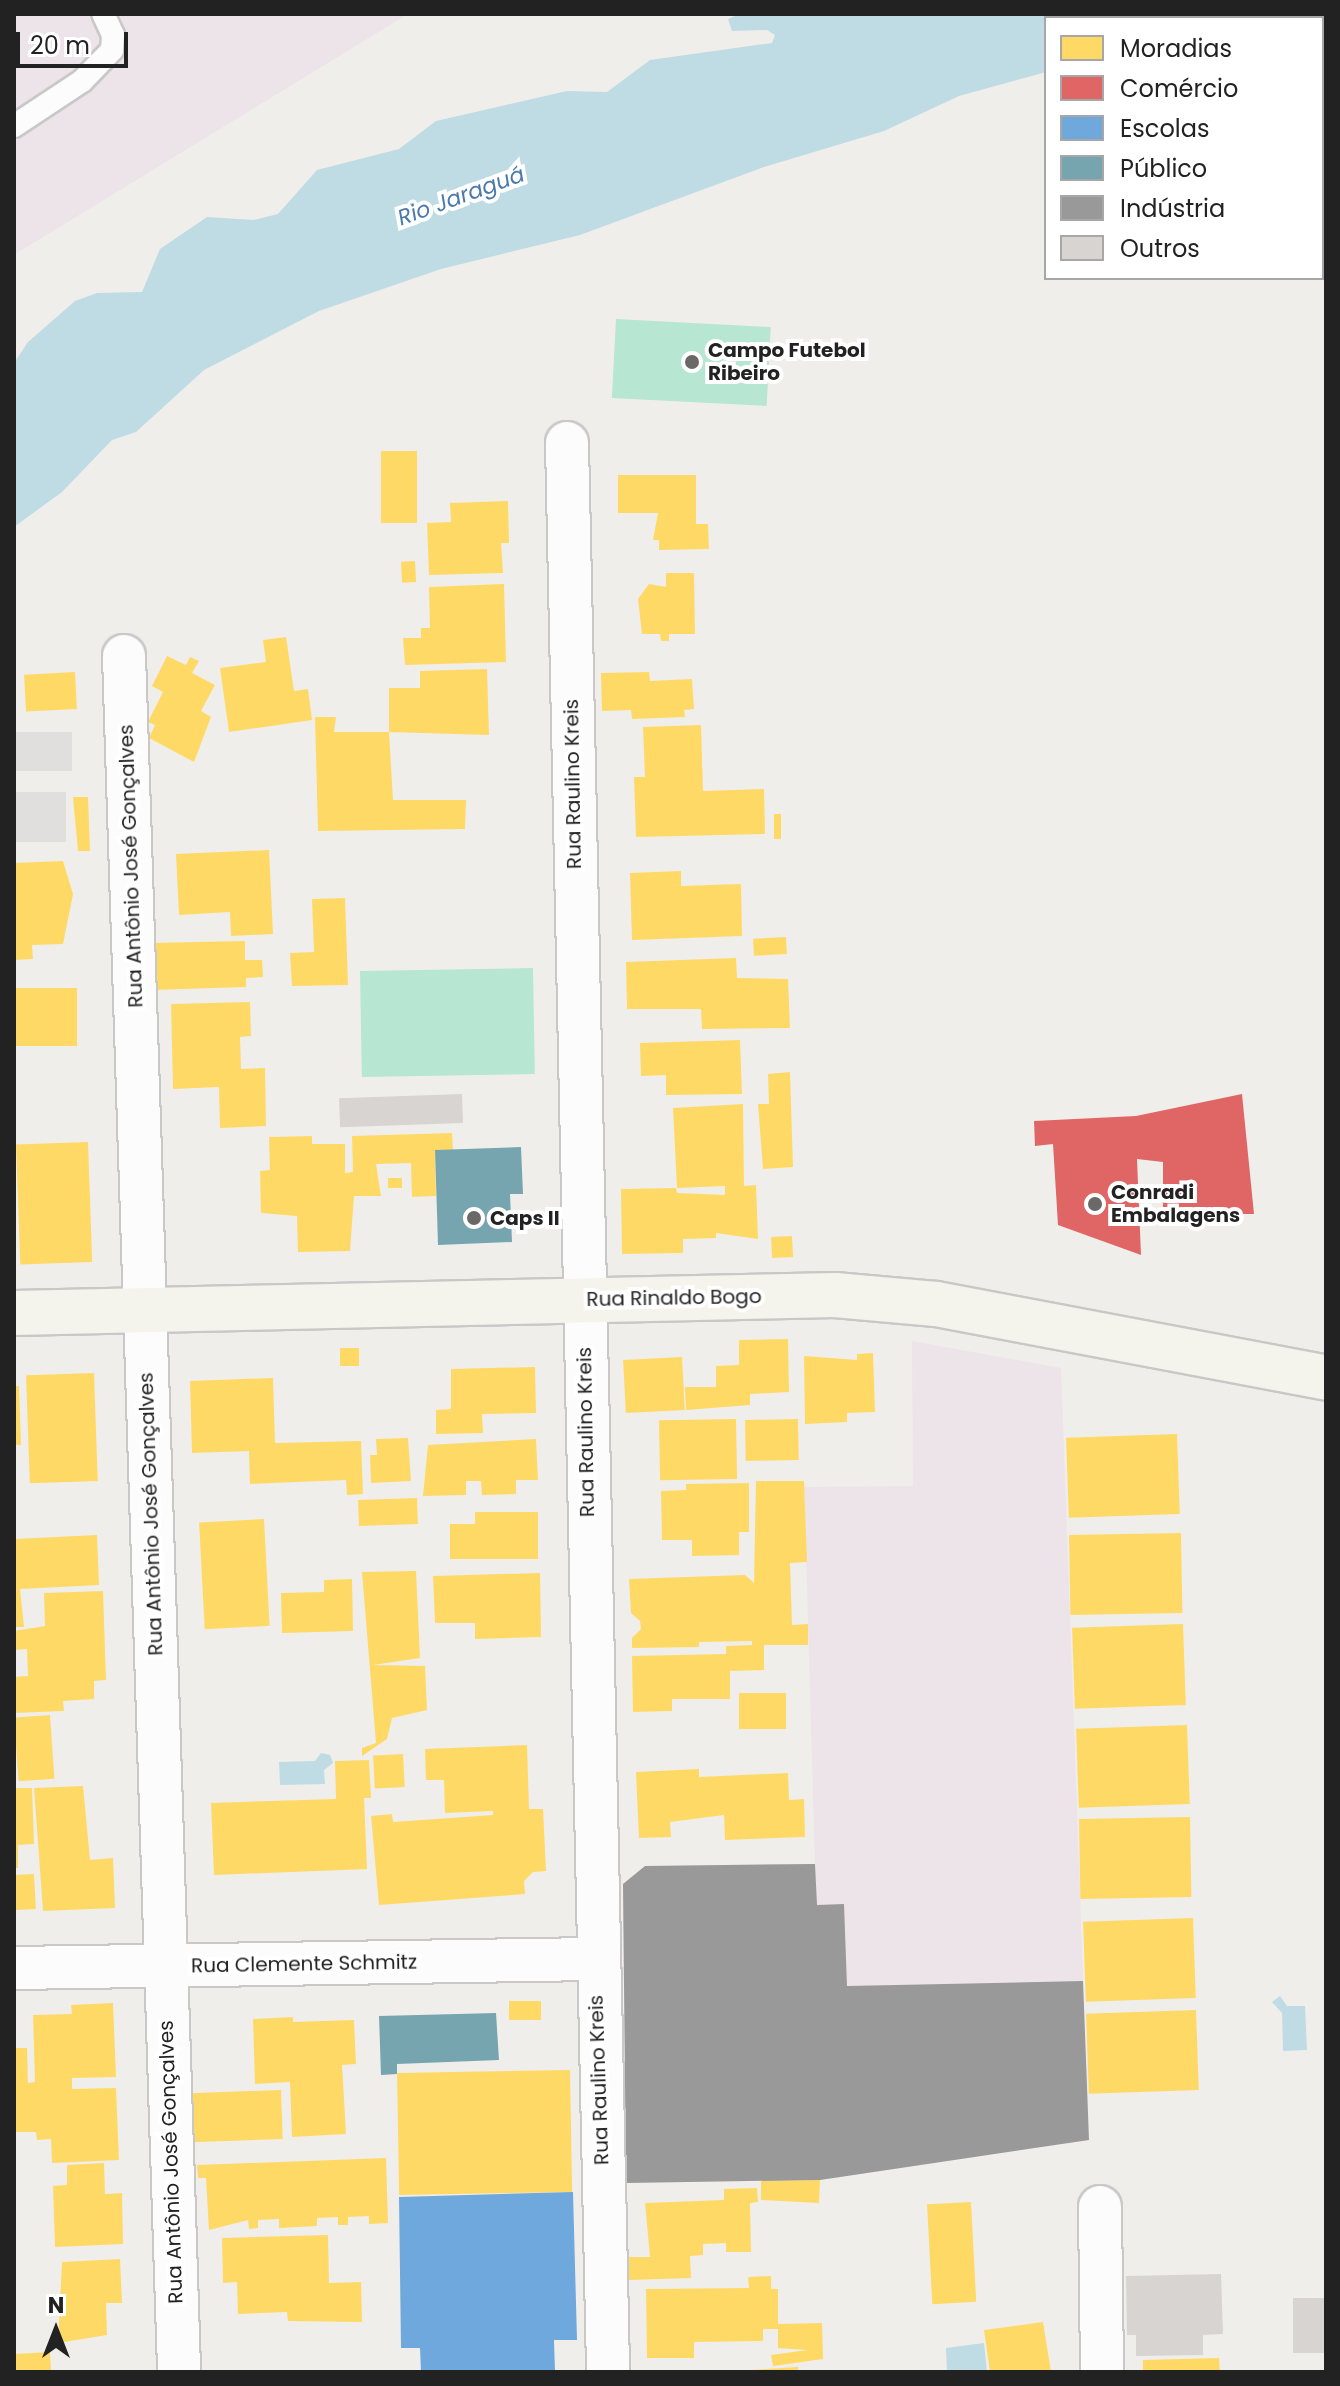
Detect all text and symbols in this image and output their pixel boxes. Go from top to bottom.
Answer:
scale bar [20,16,132,66]
legend [1044,16,1324,280]
text: 20 m [30,29,90,62]
text: Moradias [1120,32,1232,65]
text: Comércio [1120,72,1238,105]
text: Escolas [1120,112,1209,145]
text: Público [1120,152,1207,185]
water label: Rio Jaraguá [394,161,528,231]
text: Indústria [1120,192,1225,225]
text: Outros [1120,232,1200,265]
place label: Campo Futebol Ribeiro [708,338,866,385]
marker: Campo Futebol Ribeiro [683,353,701,371]
street label: Rua Raulino Kreis [560,699,586,869]
street label: Rua Antônio José Gonçalves [114,724,148,1008]
place label: Conradi Embalagens [1111,1180,1240,1227]
marker: Conradi Embalagens [1086,1195,1104,1213]
place label: Caps II [490,1206,560,1230]
marker: Caps II [465,1209,483,1227]
street label: Rua Rinaldo Bogo [586,1284,762,1312]
street label: Rua Raulino Kreis [573,1347,599,1517]
street label: Rua Antônio José Gonçalves [134,1372,168,1656]
street label: Rua Clemente Schmitz [191,1950,417,1978]
street label: Rua Raulino Kreis [584,1994,614,2166]
street label: Rua Antônio José Gonçalves [154,2020,188,2304]
north arrow [16,2290,96,2370]
text: N [48,2290,64,2321]

